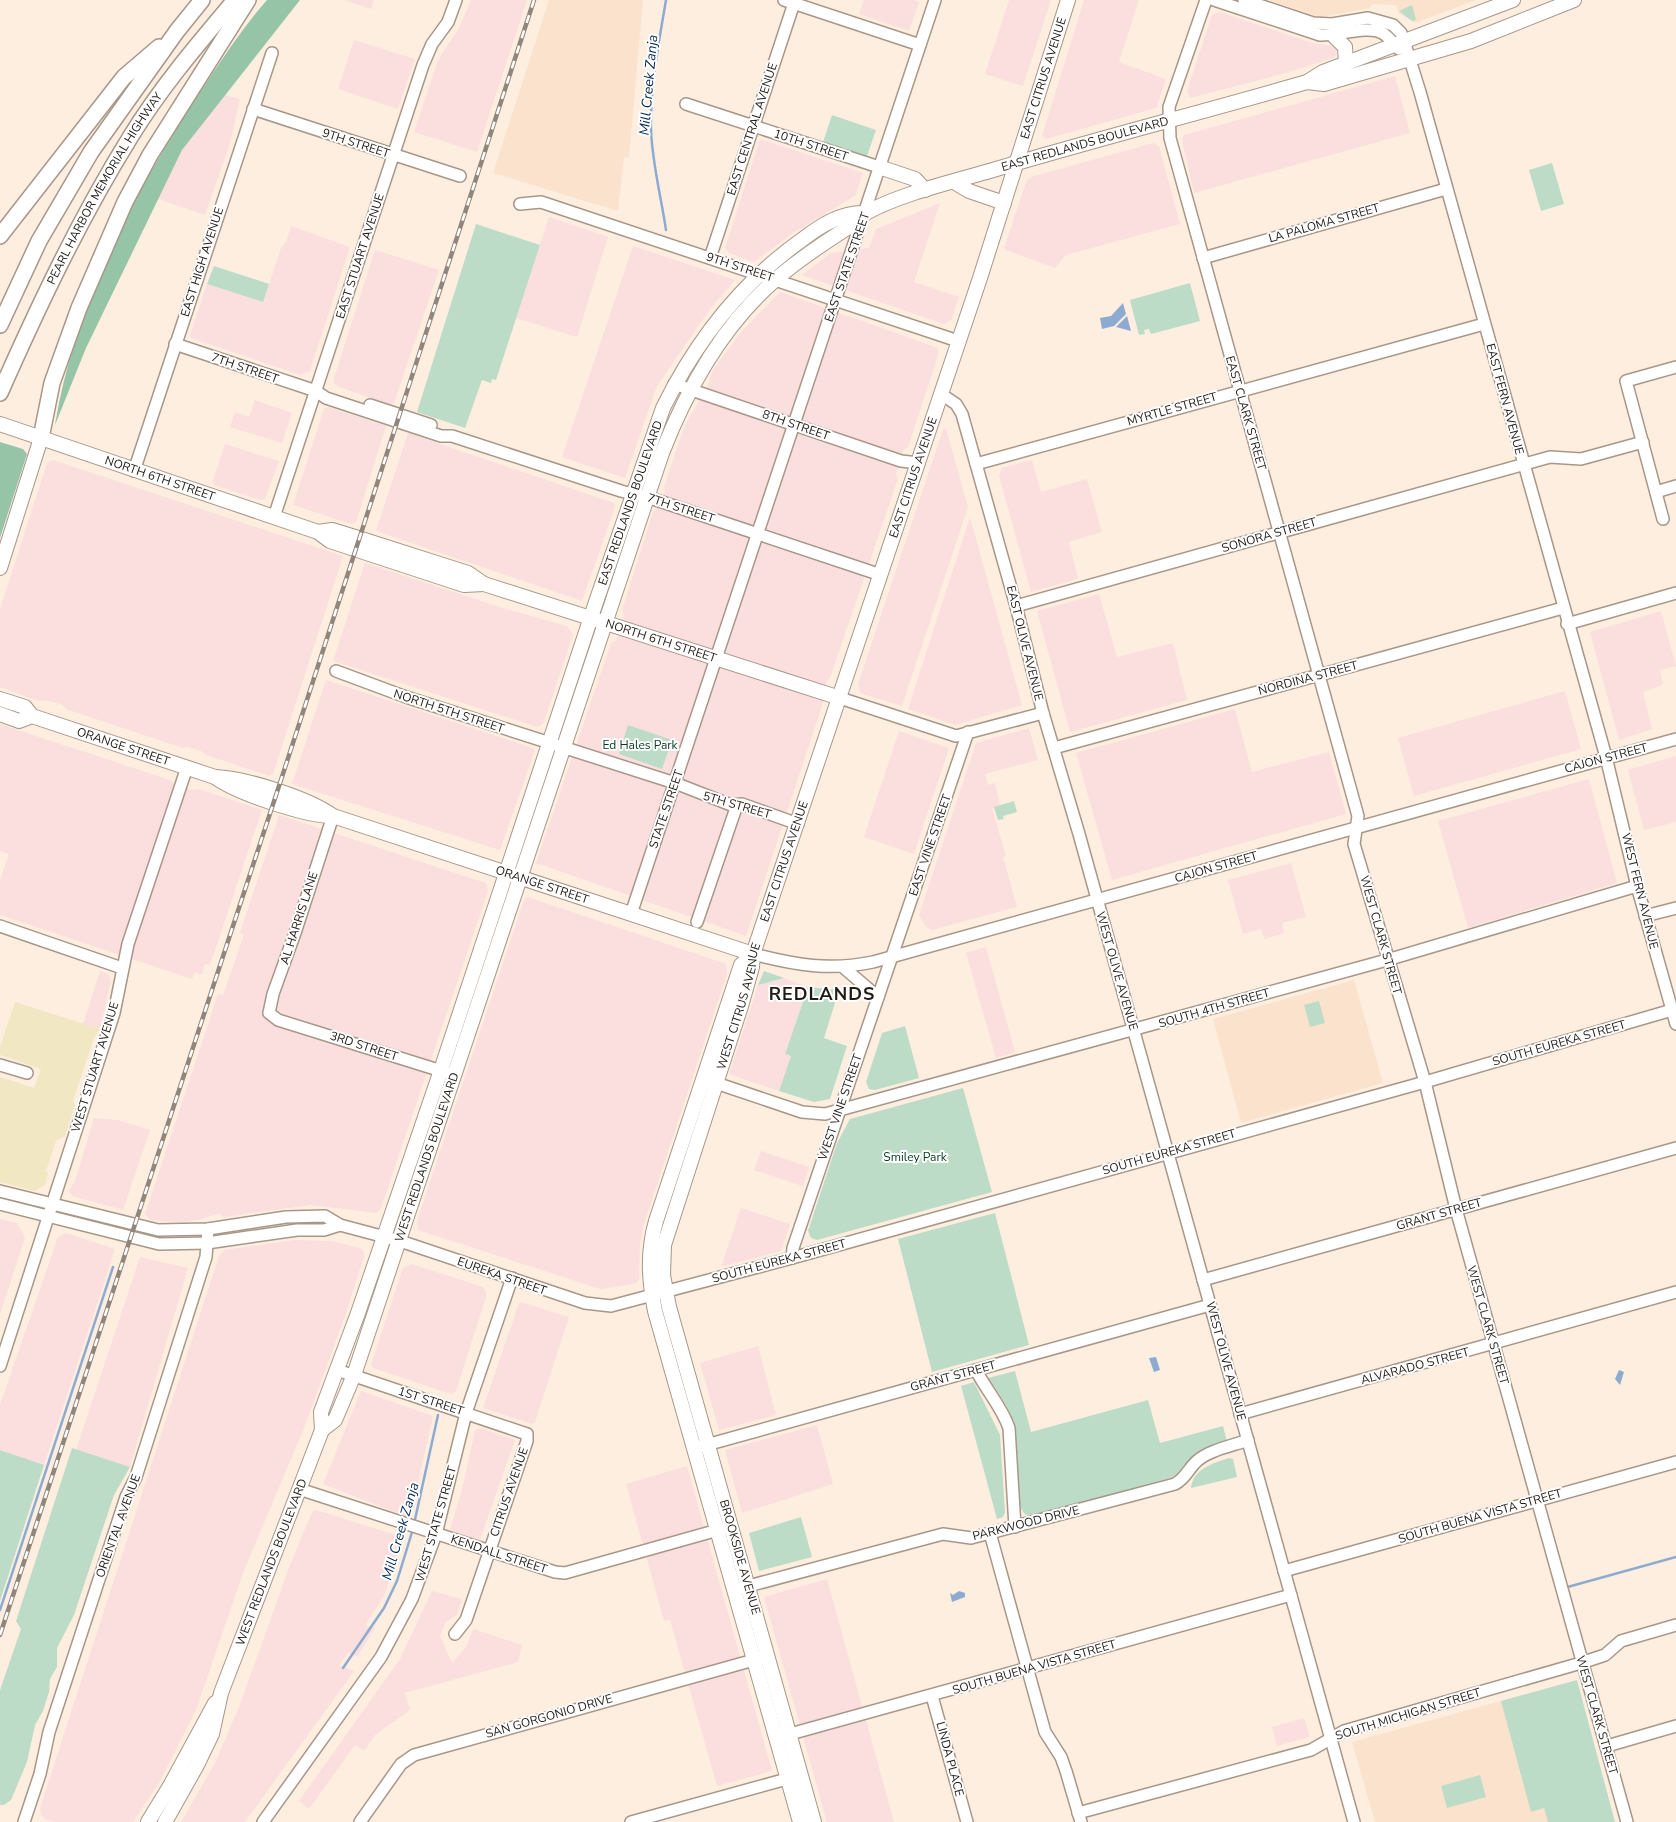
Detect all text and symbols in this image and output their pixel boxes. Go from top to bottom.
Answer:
street label: EAST CITRUS AVENUE [1017,15,1070,141]
water label: Mill Creek Zanja [635,34,662,136]
street label: EAST CENTRAL AVENUE [723,61,781,197]
street label: PEARL HARBOR MEMORIAL HIGHWAY [43,88,166,287]
street label: EAST REDLANDS BOULEVARD [999,113,1170,175]
street label: 9TH STREET [320,125,393,162]
street label: 10TH STREET [772,125,851,165]
street label: EAST STUART AVENUE [332,191,388,321]
street label: LA PALOMA STREET [1267,199,1382,246]
street label: EAST HIGH AVENUE [177,205,227,319]
street label: EAST STATE STREET [821,209,874,324]
street label: 9TH STREET [704,249,777,286]
street label: EAST FERN AVENUE [1482,342,1528,456]
street label: 7TH STREET [209,349,282,387]
street label: EAST CLARK STREET [1222,354,1270,473]
street label: MYRTLE STREET [1125,388,1220,429]
street label: 8TH STREET [760,406,833,444]
street label: EAST CITRUS AVENUE [885,415,941,540]
street label: EAST REDLANDS BOULEVARD [594,418,666,587]
street label: NORTH 6TH STREET [103,452,218,505]
street label: 7TH STREET [645,490,718,527]
street label: SONORA STREET [1220,514,1319,556]
street label: EAST OLIVE AVENUE [1003,584,1047,702]
street label: NORTH 6TH STREET [603,615,719,666]
street label: NORDINA STREET [1257,657,1360,699]
street label: NORTH 5TH STREET [392,686,507,737]
street label: ORANGE STREET [75,724,173,770]
park label: Ed Hales Park [602,737,679,753]
street label: CAJON STREET [1563,739,1650,777]
street label: STATE STREET [645,767,687,850]
street label: 5TH STREET [701,788,774,823]
street label: EAST VINE STREET [905,791,955,898]
street label: EAST CITRUS AVENUE [756,799,812,924]
street label: WEST FERN AVENUE [1618,831,1662,951]
street label: CAJON STREET [1173,847,1260,886]
street label: ORANGE STREET [493,862,591,908]
street label: AL HARRIS LANE [276,870,322,966]
street label: WEST CLARK STREET [1356,874,1406,997]
street label: WEST OLIVE AVENUE [1092,910,1142,1032]
street label: WEST CITRUS AVENUE [713,941,764,1072]
district label: REDLANDS [769,982,875,1006]
street label: SOUTH 4TH STREET [1157,984,1272,1032]
street label: WEST STUART AVENUE [68,1000,122,1134]
street label: SOUTH EUREKA STREET [1490,1016,1628,1070]
street label: 3RD STREET [328,1027,401,1065]
street label: WEST VINE STREET [814,1051,866,1162]
street label: WEST REDLANDS BOULEVARD [391,1070,463,1244]
street label: SOUTH EUREKA STREET [1100,1125,1238,1179]
park label: Smiley Park [883,1149,948,1165]
street label: GRANT STREET [1394,1194,1484,1234]
street label: SOUTH EUREKA STREET [710,1235,848,1287]
street label: EUREKA STREET [455,1253,549,1299]
street label: WEST CLARK STREET [1463,1264,1513,1387]
street label: WEST OLIVE AVENUE [1202,1300,1250,1422]
street label: ALVARADO STREET [1359,1344,1472,1388]
street label: GRANT STREET [908,1357,998,1395]
street label: 1ST STREET [396,1383,467,1419]
street label: CITRUS AVENUE [486,1445,532,1539]
street label: WEST STATE STREET [412,1463,460,1584]
street label: ORIENTAL AVENUE [92,1472,144,1580]
street label: WEST REDLANDS BOULEVARD [232,1476,311,1648]
water label: Mill Creek Zanja [377,1480,424,1582]
street label: SOUTH BUENA VISTA STREET [1396,1485,1564,1547]
street label: BROOKSIDE AVENUE [716,1498,764,1616]
street label: PARKWOOD DRIVE [971,1502,1081,1544]
street label: KENDALL STREET [449,1531,550,1577]
street label: SOUTH BUENA VISTA STREET [950,1636,1118,1698]
street label: WEST CLARK STREET [1572,1654,1622,1777]
street label: SOUTH MICHIGAN STREET [1333,1684,1483,1744]
street label: SAN GORGONIO DRIVE [484,1690,614,1742]
street label: LINDA PLACE [932,1720,968,1798]

